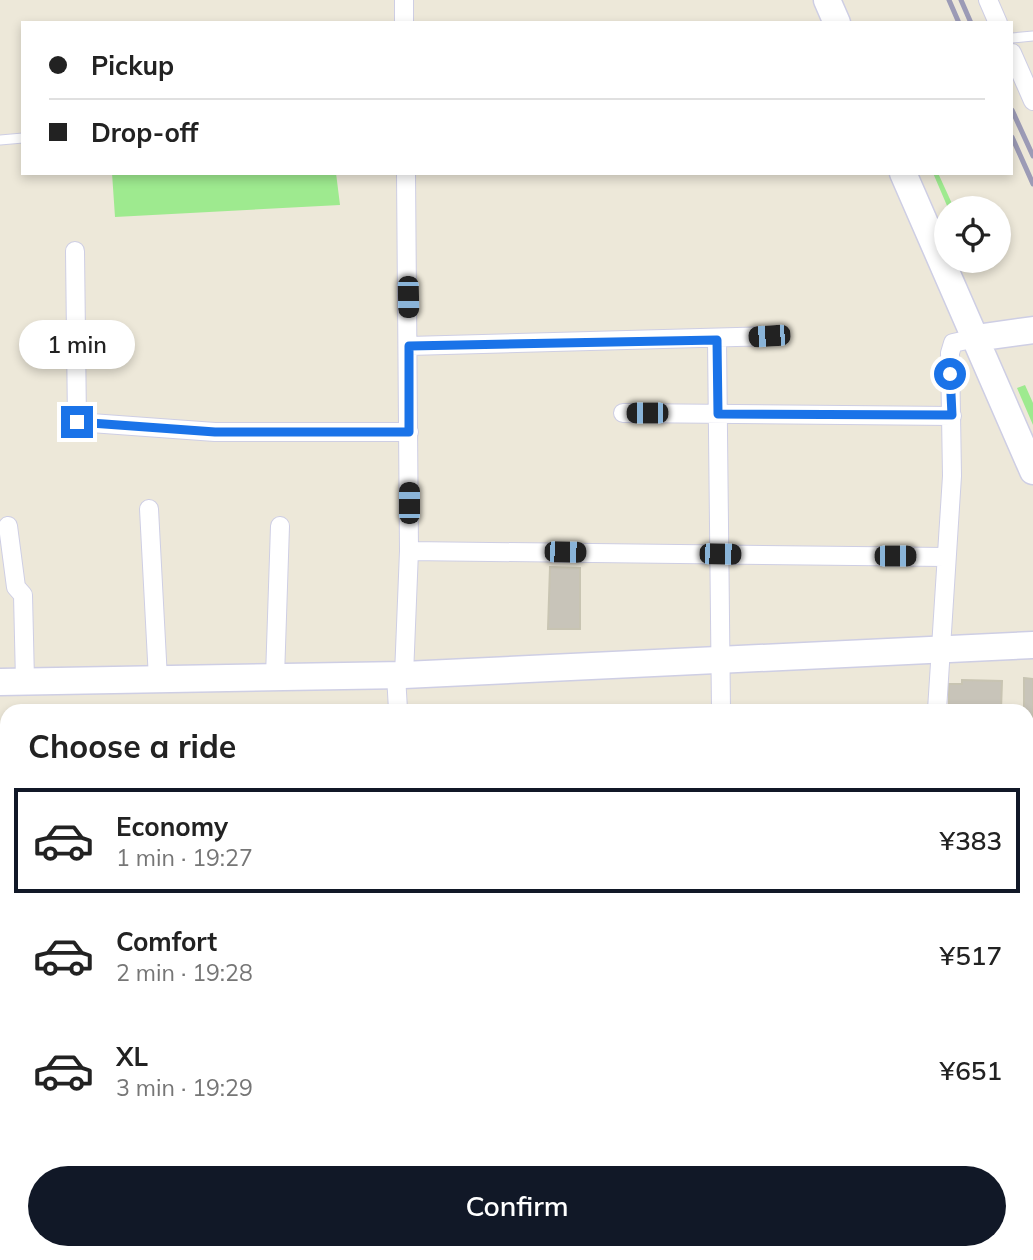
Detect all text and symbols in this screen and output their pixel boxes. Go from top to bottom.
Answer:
text: Pickup [91,49,174,82]
text: Drop-off [91,116,198,149]
map controls [934,196,1011,273]
button: locate [934,196,1011,273]
car [398,276,419,318]
callout: 1 min [19,320,135,370]
car [748,324,791,348]
text: 1 min [47,330,107,359]
route start [934,358,966,390]
car [627,403,669,424]
route end [61,406,93,438]
car [399,482,420,524]
car [544,541,587,563]
car [699,543,742,565]
car [875,546,917,567]
text: Choose a ride [28,726,236,766]
icon: car [32,809,95,872]
text: Economy [116,810,228,843]
text: ¥383 [940,824,1002,857]
text: 1 min · 19:27 [116,843,253,872]
icon: car [32,924,95,987]
text: Comfort [116,925,217,958]
text: ¥517 [940,939,1002,972]
text: 2 min · 19:28 [116,958,253,987]
icon: car [32,1039,95,1102]
text: XL [116,1040,148,1073]
text: ¥651 [940,1054,1002,1087]
text: 3 min · 19:29 [116,1073,253,1102]
button: Confirm [28,1166,1006,1246]

